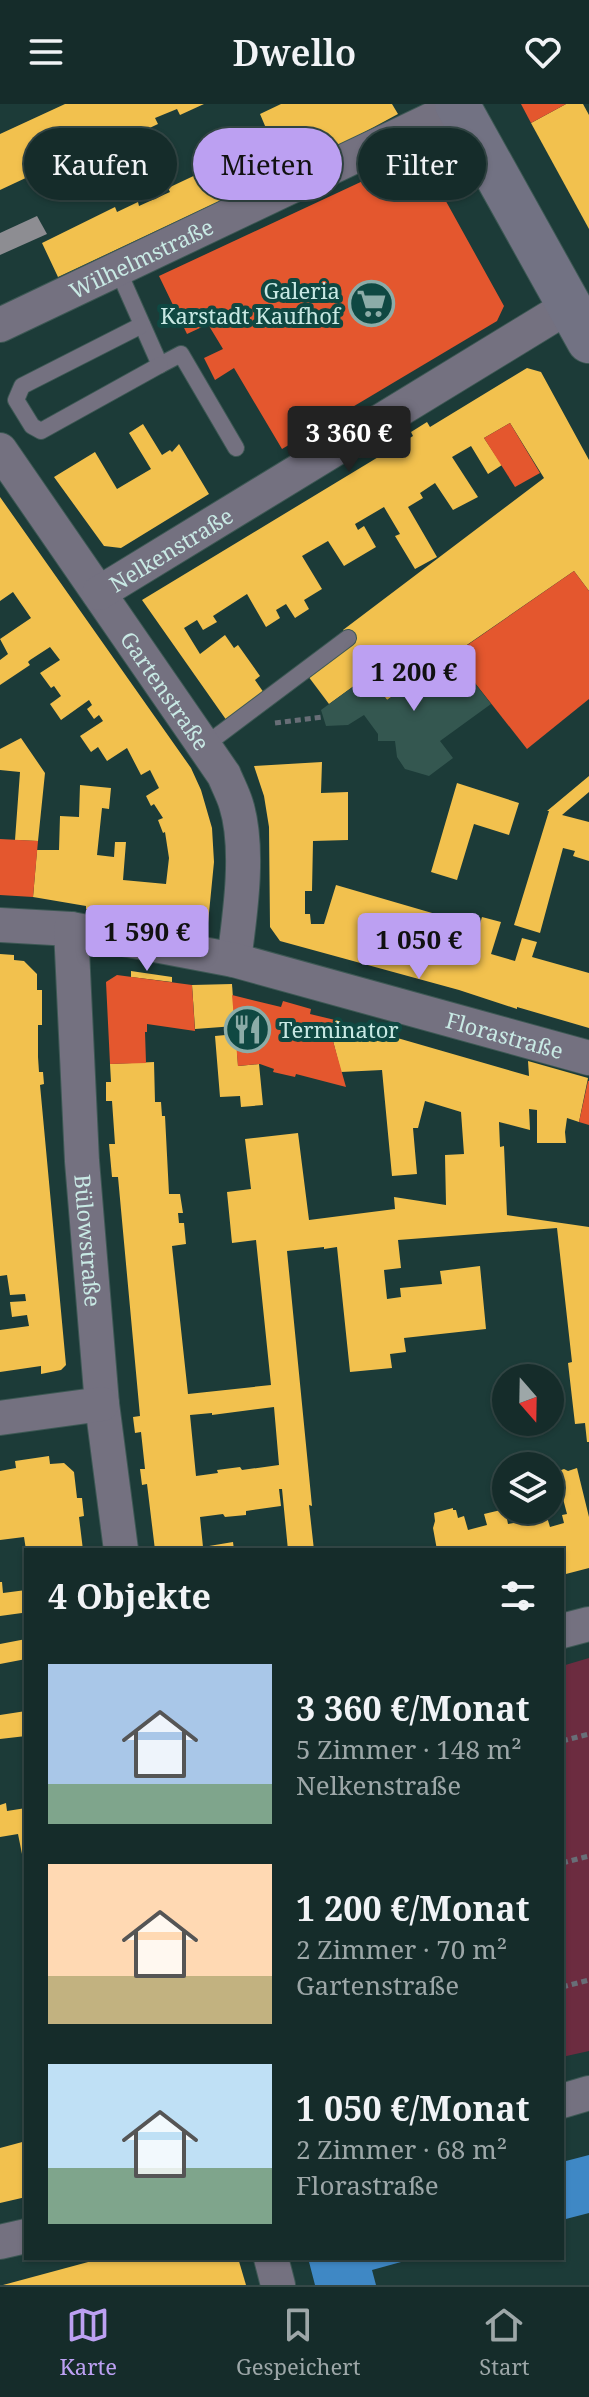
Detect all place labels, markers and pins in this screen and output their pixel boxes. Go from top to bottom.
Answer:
place label: Galeria Karstadt Kaufhof [160,275,342,330]
supermarket icon: Galeria Karstadt Kaufhof [347,279,395,327]
pin: 3 360 € [275,406,423,474]
pin: 1 200 € [340,645,488,713]
pin: 1 590 € [73,905,221,973]
pin: 1 050 € [345,913,493,981]
restaurant icon: Terminator [224,1005,272,1053]
place label: Terminator [279,1014,399,1044]

